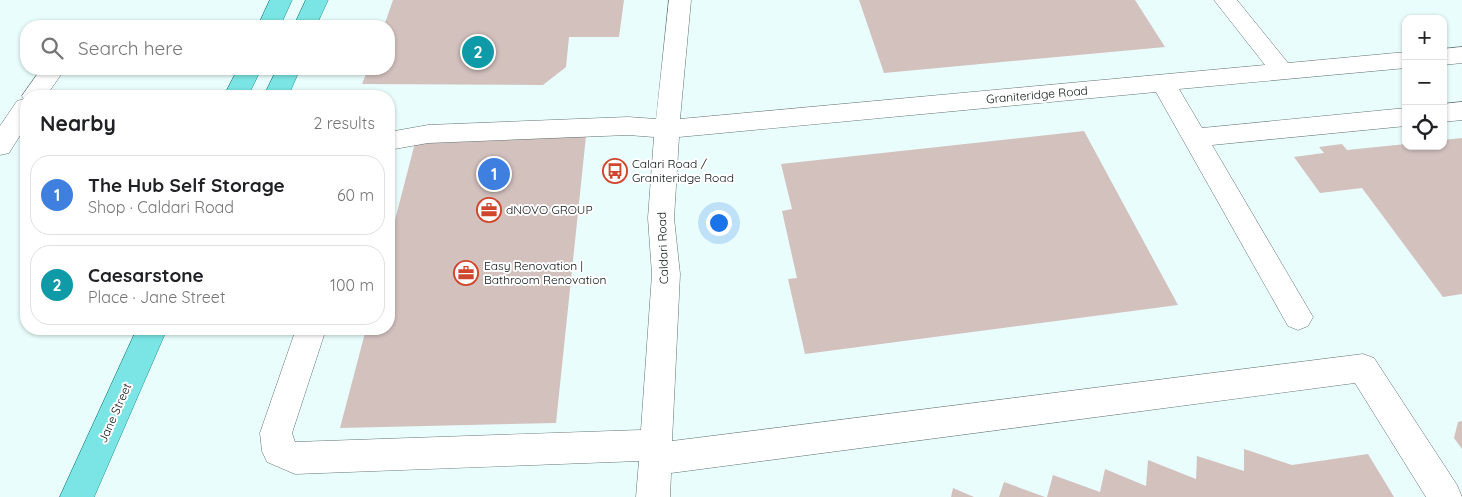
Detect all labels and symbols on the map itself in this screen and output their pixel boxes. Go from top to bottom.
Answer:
pin: 2 [462,33,494,71]
street label: Graniteridge Road [986,83,1088,106]
pin: 1 [478,155,510,193]
place label: Calari Road / Graniteridge Road [632,156,734,185]
bus stop icon: Calari Road / Graniteridge Road [602,158,628,184]
office icon: dNOVO GROUP [476,197,502,223]
place label: dNOVO GROUP [506,202,593,217]
your location [706,210,732,236]
street label: Caldari Road [654,212,671,285]
place label: Easy Renovation | Bathroom Renovation [484,258,606,287]
office icon: Easy Renovation | Bathroom Renovation [453,260,479,286]
street label: Jane Street [95,381,134,445]

